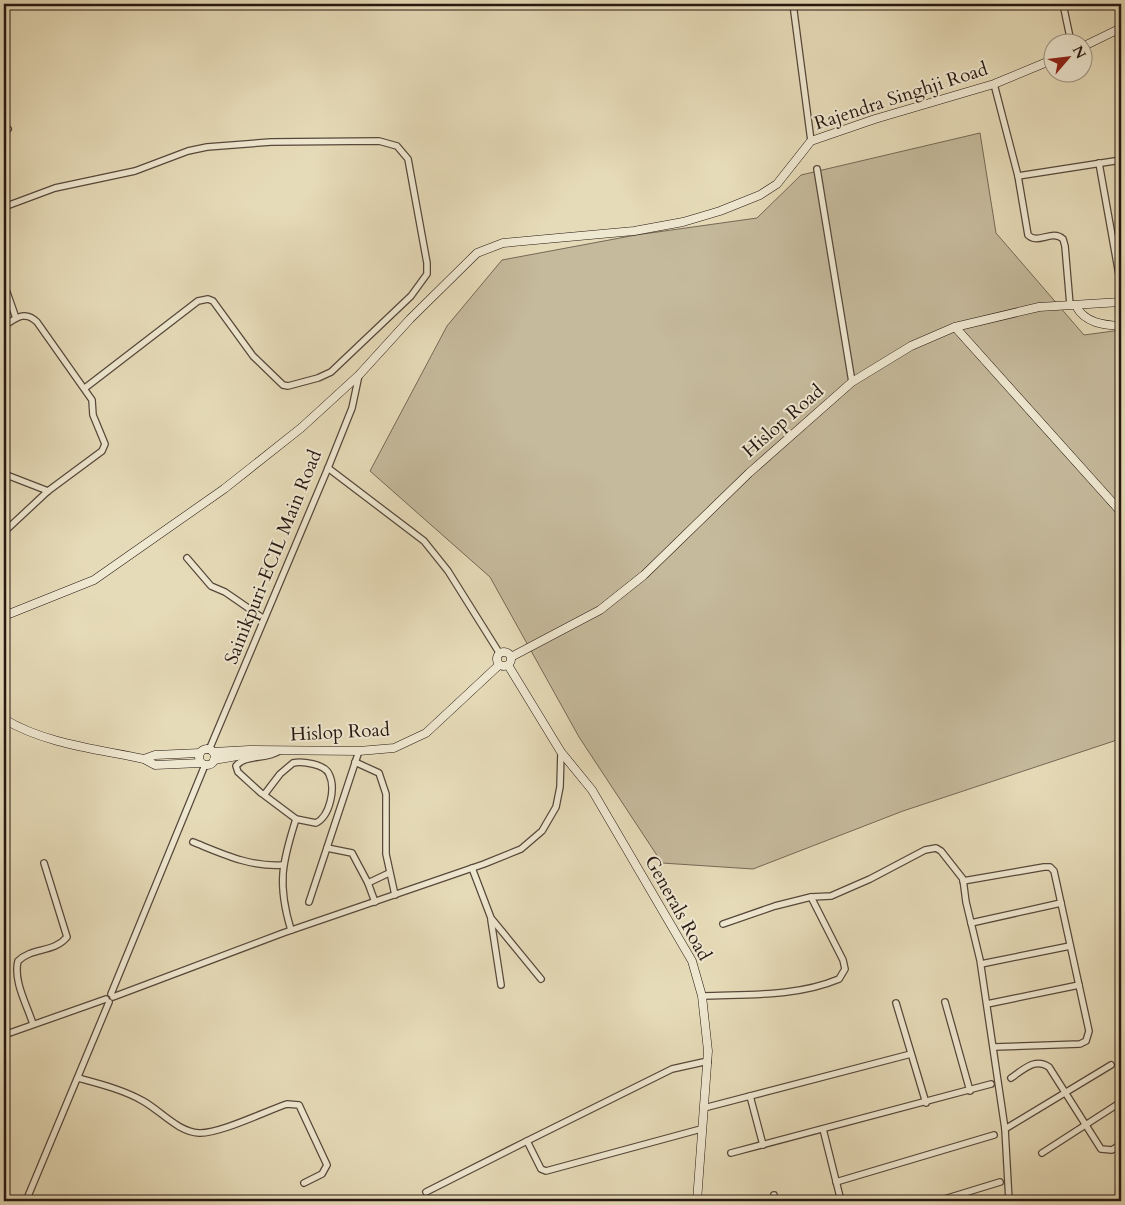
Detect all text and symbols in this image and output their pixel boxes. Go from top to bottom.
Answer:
north arrow [1042,32,1092,82]
text: N [1068,42,1090,62]
street label: Rajendra Singhji Road [811,56,991,136]
street label: Hislop Road [737,378,829,464]
street label: Sainikpuri-ECIL Main Road [218,446,328,668]
street label: Hislop Road [290,716,390,748]
street label: Generals Road [638,851,718,965]

